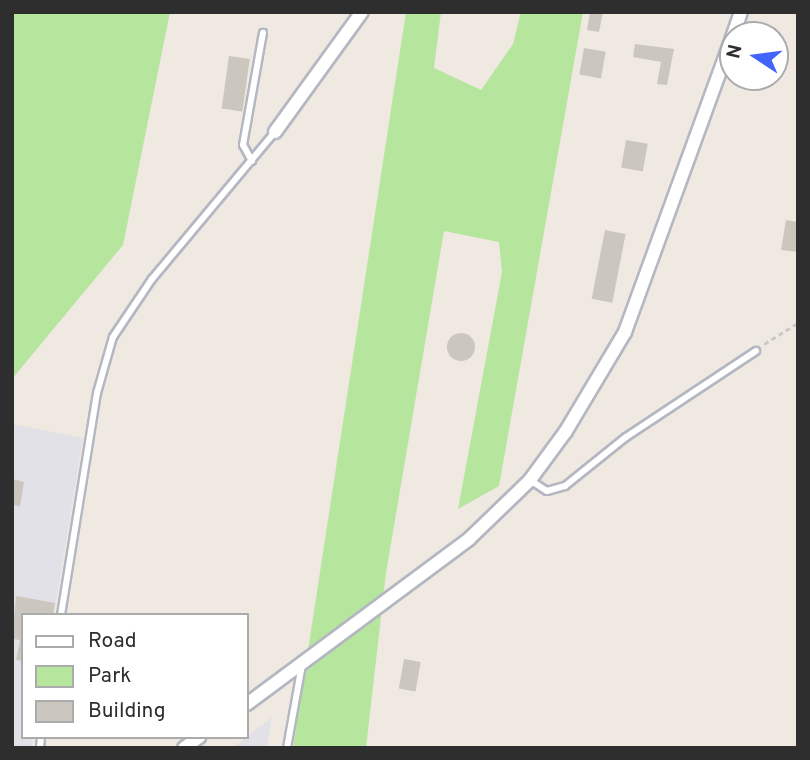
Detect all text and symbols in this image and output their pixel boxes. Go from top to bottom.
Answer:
north arrow [719,21,789,91]
text: N [722,42,749,61]
legend [21,613,248,739]
text: Road [88,628,137,655]
text: Park [88,663,131,690]
text: Building [88,698,166,725]

